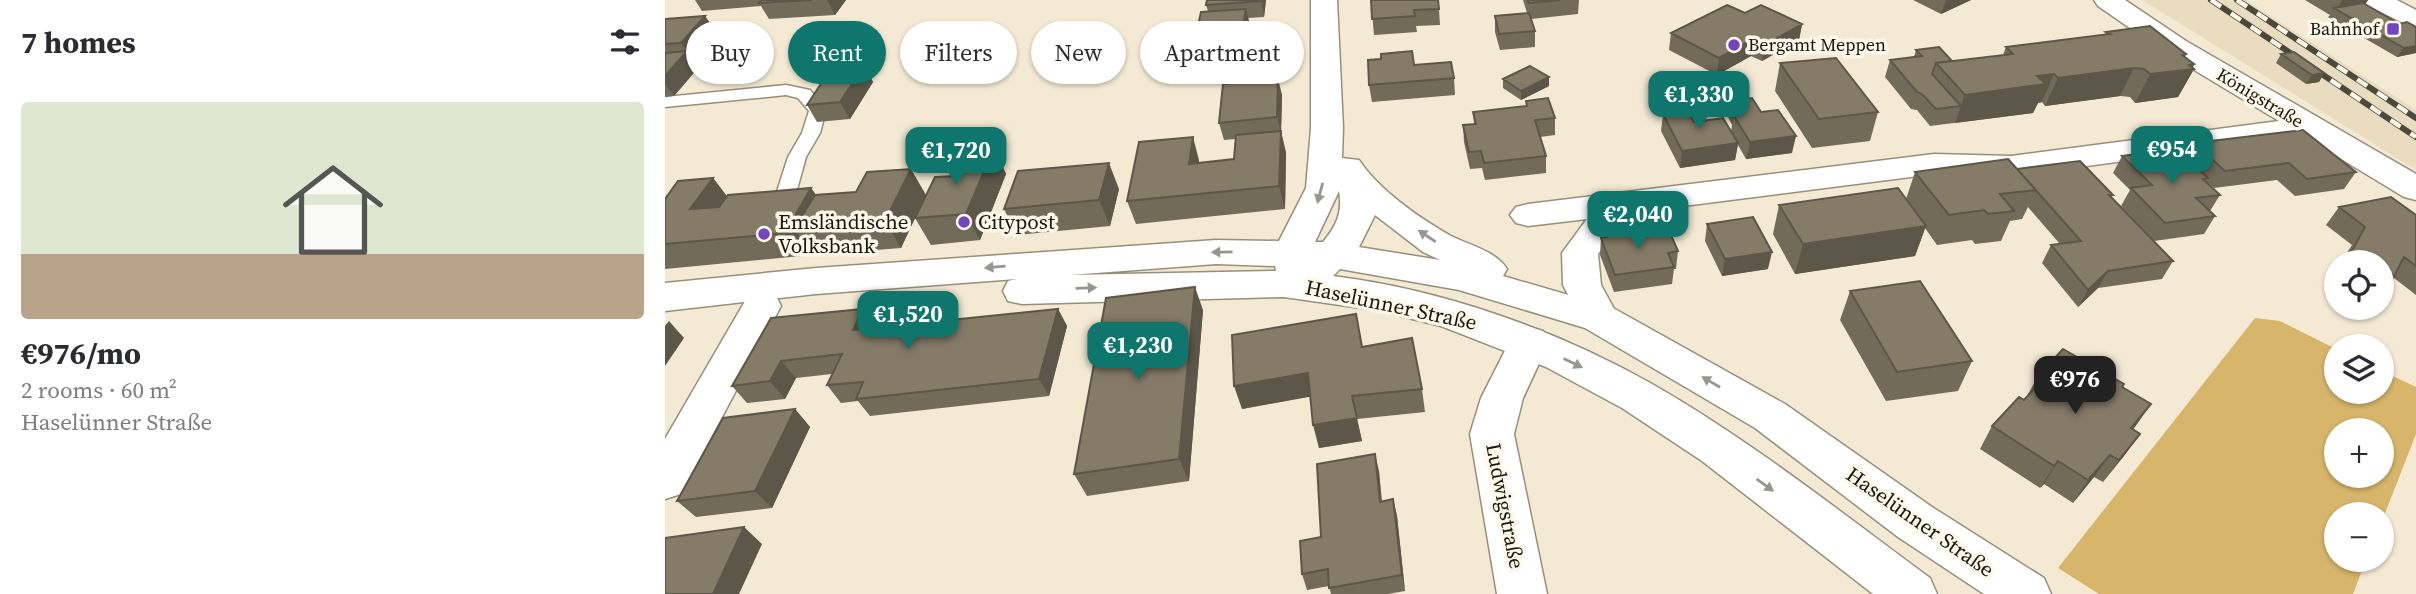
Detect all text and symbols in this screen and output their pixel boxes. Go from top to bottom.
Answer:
place label: Bahnhof [2310,16,2381,41]
chip: Buy [686,21,774,84]
chip: Rent [788,21,886,84]
chip: Filters [900,21,1017,84]
chip: New [1031,21,1126,84]
chip: Apartment [1140,21,1304,84]
marker: Bahnhof [2385,21,2401,37]
text: 7 homes [21,22,136,63]
icon: filters [606,23,644,61]
place label: Bergamt Meppen [1748,32,1886,57]
marker: Bergamt Meppen [1726,37,1742,53]
street label: Königstraße [2212,62,2308,133]
pin: €1,330 [1642,72,1756,131]
text: €1,330 [1664,78,1734,110]
pin: €954 [2131,127,2213,186]
pin: €1,720 [899,128,1013,187]
text: €954 [2147,133,2197,165]
text: €1,720 [921,134,991,166]
icon: home [270,147,396,273]
one-way arrow [1314,183,1325,205]
pin: €2,040 [1581,191,1695,251]
text: €2,040 [1603,198,1673,230]
place label: Emsländische Volksbank [778,207,908,260]
place label: Citypost [978,207,1055,236]
marker: Citypost [956,214,972,230]
marker: Emsländische Volksbank [756,226,772,242]
one-way arrow [1418,229,1436,243]
one-way arrow [1211,246,1233,258]
map controls [2324,250,2394,572]
button: locate [2324,250,2394,320]
one-way arrow [984,262,1006,273]
street label: Haselünner Straße [1303,272,1479,337]
one-way arrow [1075,282,1097,293]
pin: €1,520 [851,292,965,351]
text: €1,520 [873,298,943,330]
pin: €1,230 [1081,322,1195,382]
text: €1,230 [1103,329,1173,361]
text: €976/mo [21,333,141,374]
button: layers [2324,334,2394,404]
pin: €976 [2034,356,2116,416]
one-way arrow [1563,358,1584,369]
text: €976 [2050,363,2100,395]
text: 2 rooms · 60 m² [21,374,177,406]
one-way arrow [1701,376,1720,388]
text: Haselünner Straße [21,406,212,438]
button: + [2324,418,2394,488]
street label: Ludwigstraße [1479,441,1532,571]
street label: Haselünner Straße [1840,460,2000,584]
one-way arrow [1756,478,1774,492]
button: − [2324,502,2394,572]

